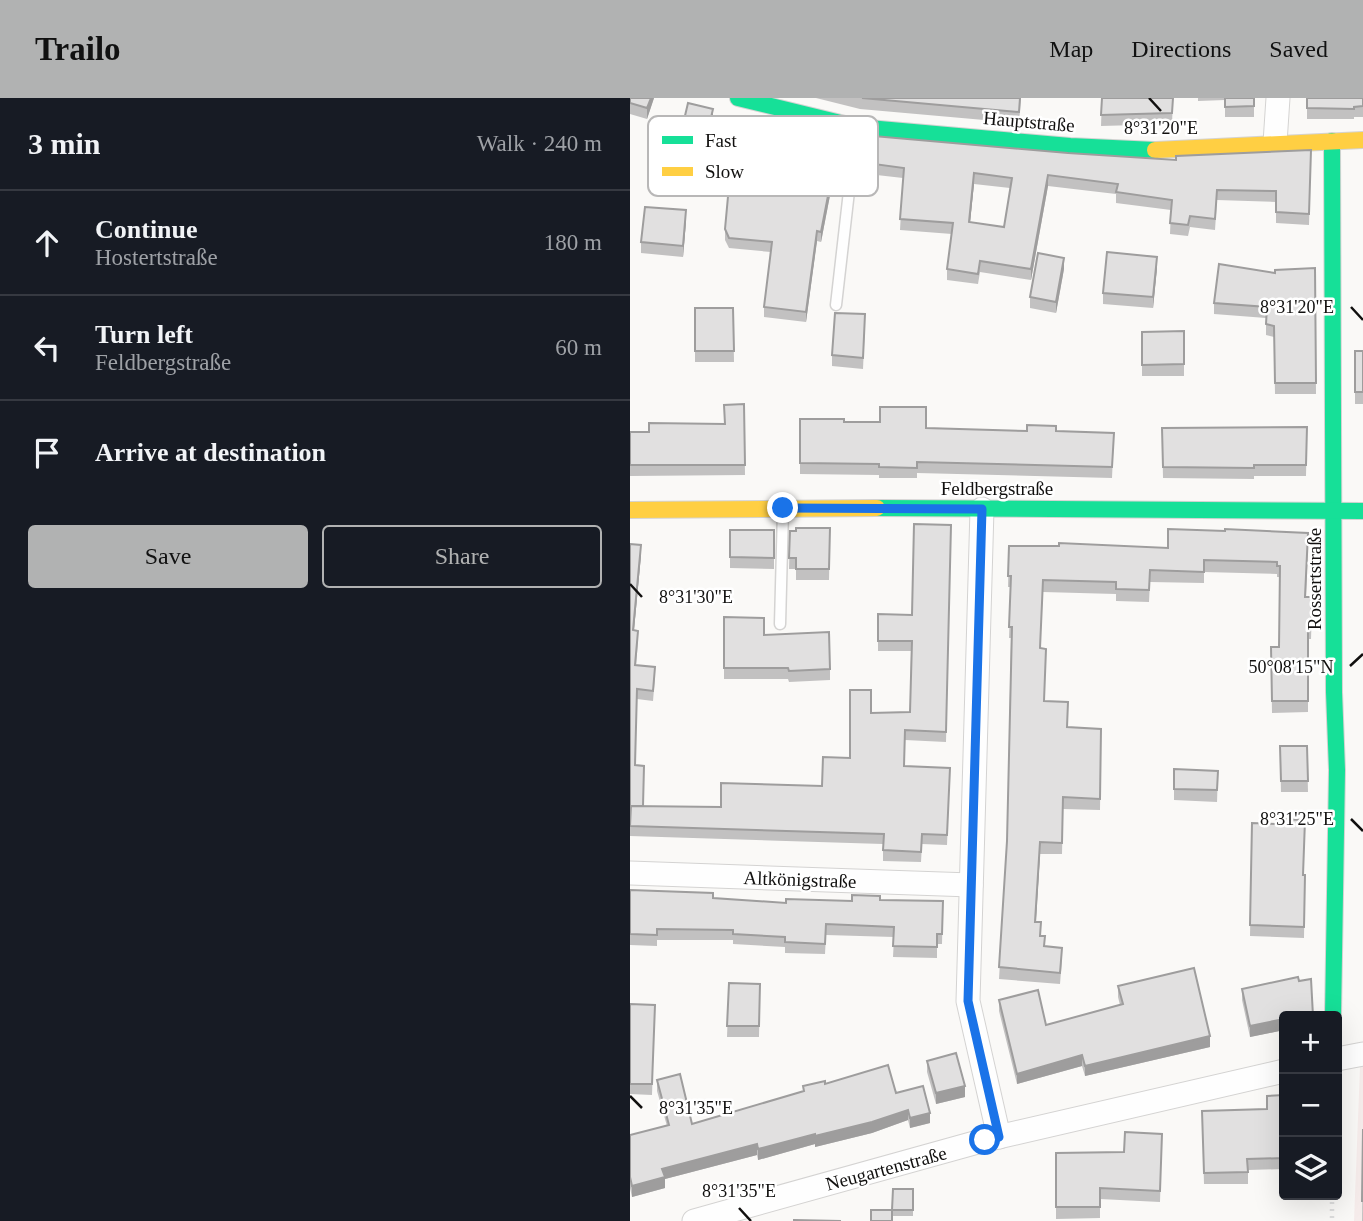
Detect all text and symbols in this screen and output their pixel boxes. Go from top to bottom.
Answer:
text: Trailo [35,31,121,67]
text: Map [1049,36,1093,62]
text: Directions [1131,36,1231,62]
text: Saved [1269,36,1328,62]
street label: Hauptstraße [982,107,1076,136]
legend [648,116,878,196]
text: 8°31'20"E [1124,118,1198,138]
text: 3 min [28,127,101,160]
text: Fast [705,130,737,151]
text: Walk · 240 m [477,131,602,156]
text: Slow [705,161,744,182]
text: Continue [95,215,198,244]
icon: ahead [28,224,66,262]
text: 180 m [544,230,602,255]
text: Hostertstraße [95,245,218,270]
text: 8°31'20"E [1260,297,1334,317]
text: Turn left [95,320,193,349]
icon: left [28,329,66,367]
text: 60 m [555,335,602,360]
text: Feldbergstraße [95,350,231,375]
icon: arrive [28,434,66,472]
text: Arrive at destination [95,438,326,467]
street label: Feldbergstraße [941,478,1053,499]
route end [767,492,798,523]
button: Save [28,525,308,588]
button: Share [322,525,602,588]
street label: Rossertstraße [1304,528,1325,630]
text: 8°31'30"E [659,587,733,607]
text: 50°08'15"N [1249,657,1333,677]
text: 8°31'25"E [1260,809,1334,829]
street label: Altkönigstraße [743,867,857,892]
map controls [1279,1011,1342,1200]
button: + [1279,1011,1342,1074]
button: − [1279,1074,1342,1137]
text: 8°31'35"E [659,1098,733,1118]
route start [969,1124,1000,1155]
button: layers [1279,1137,1342,1200]
street label: Neugartenstraße [823,1142,949,1195]
text: 8°31'35"E [702,1181,776,1201]

